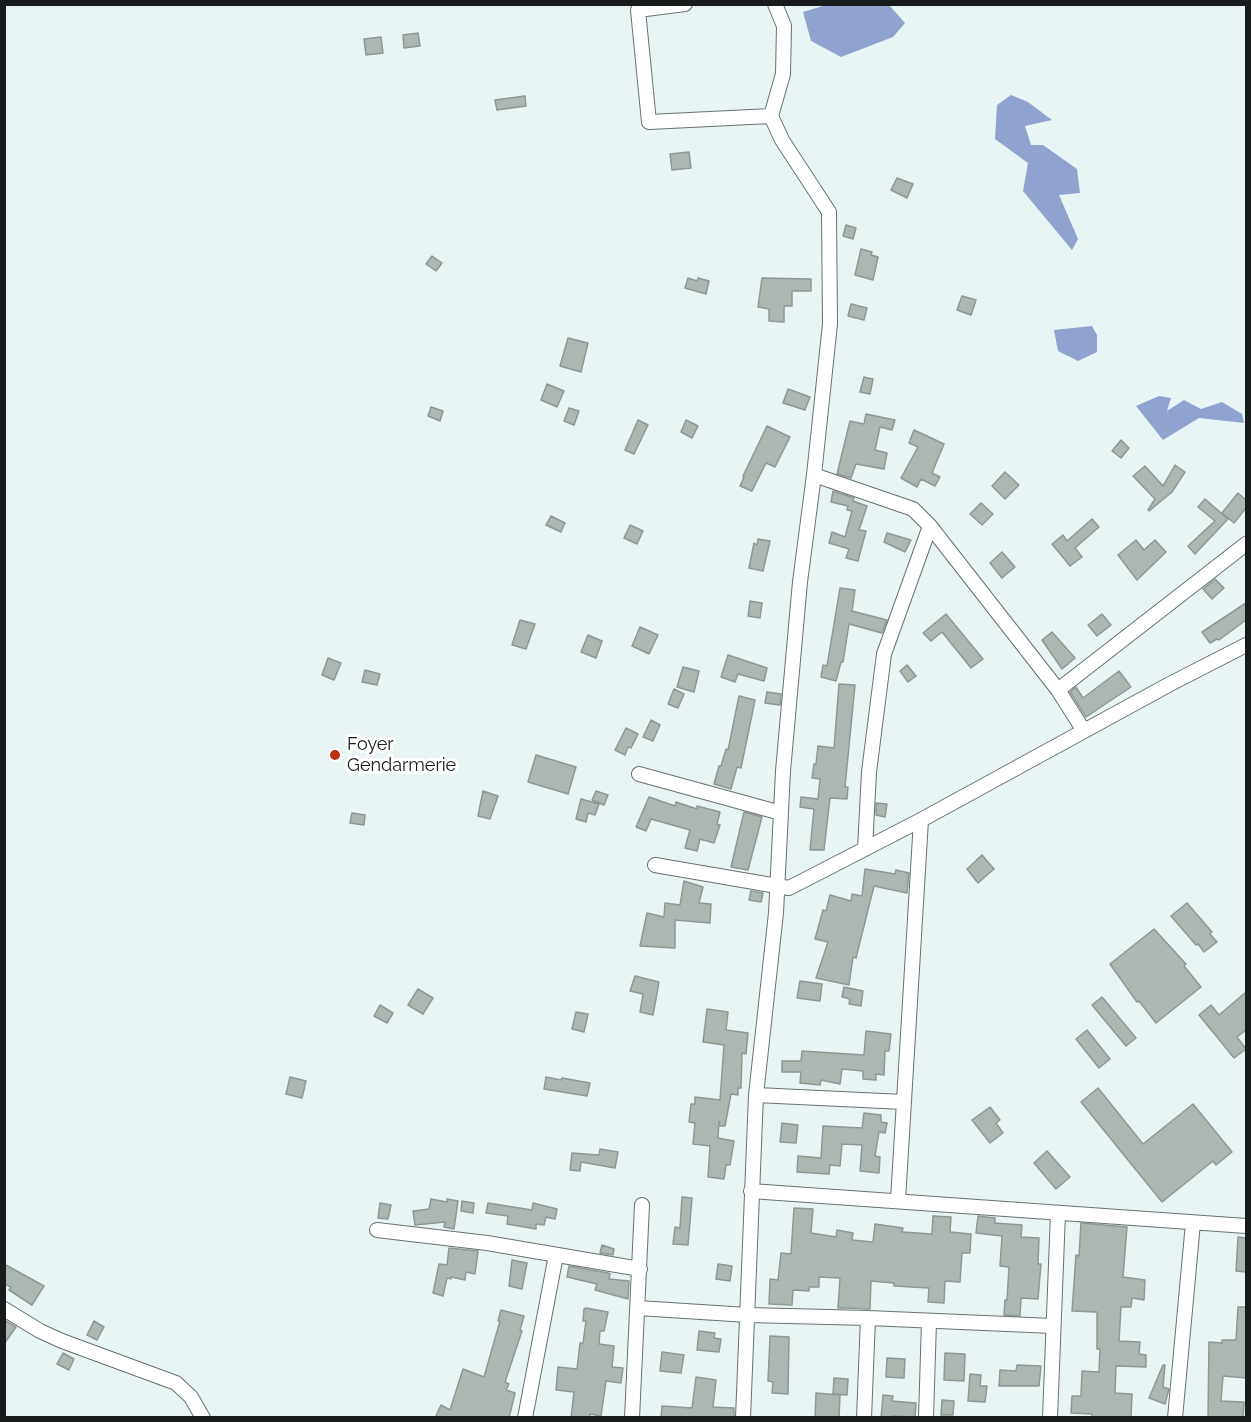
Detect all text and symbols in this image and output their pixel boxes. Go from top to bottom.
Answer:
place label: Foyer Gendarmerie [347,734,456,777]
marker: Foyer Gendarmerie [328,748,342,762]

